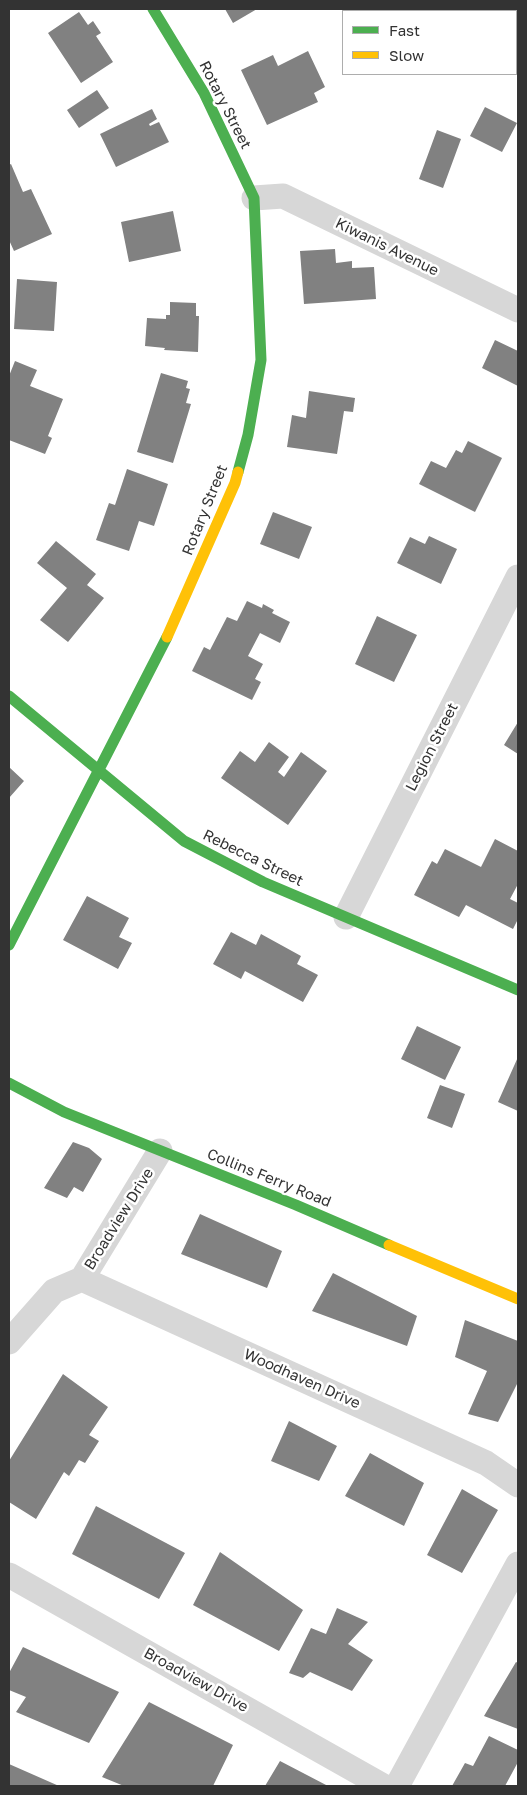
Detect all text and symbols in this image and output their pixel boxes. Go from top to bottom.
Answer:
legend [342,10,517,75]
text: Fast [389,21,420,39]
text: Slow [389,46,424,64]
street label: Rotary Street [195,58,255,152]
street label: Kiwanis Avenue [332,214,442,280]
street label: Rotary Street [179,462,231,558]
street label: Legion Street [402,700,462,794]
street label: Rebecca Street [200,826,306,890]
street label: Collins Ferry Road [204,1145,334,1211]
street label: Broadview Drive [81,1165,157,1273]
street label: Woodhaven Drive [241,1345,363,1413]
street label: Broadview Drive [141,1644,251,1716]

